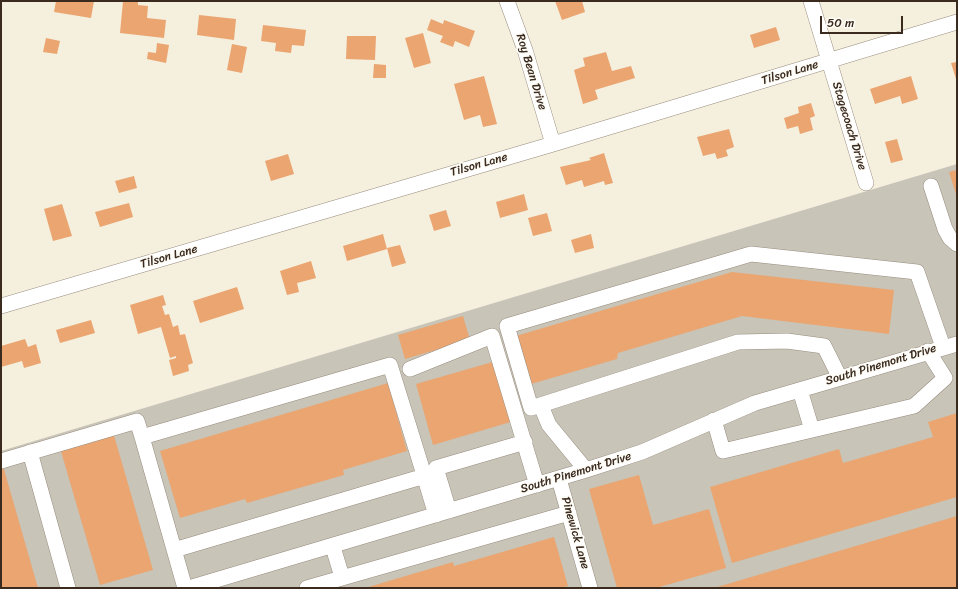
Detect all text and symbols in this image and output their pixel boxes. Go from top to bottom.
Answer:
scale bar [822,8,905,34]
text: 50 m [827,12,854,34]
street label: Roy Bean Drive [513,32,549,112]
street label: Tilson Lane [760,58,820,88]
street label: Stagecoach Drive [829,80,869,172]
street label: Tilson Lane [449,150,509,180]
street label: Tilson Lane [139,242,199,272]
street label: South Pinemont Drive [824,341,938,389]
street label: South Pinemont Drive [519,449,633,497]
street label: Pinewick Lane [558,495,592,571]

